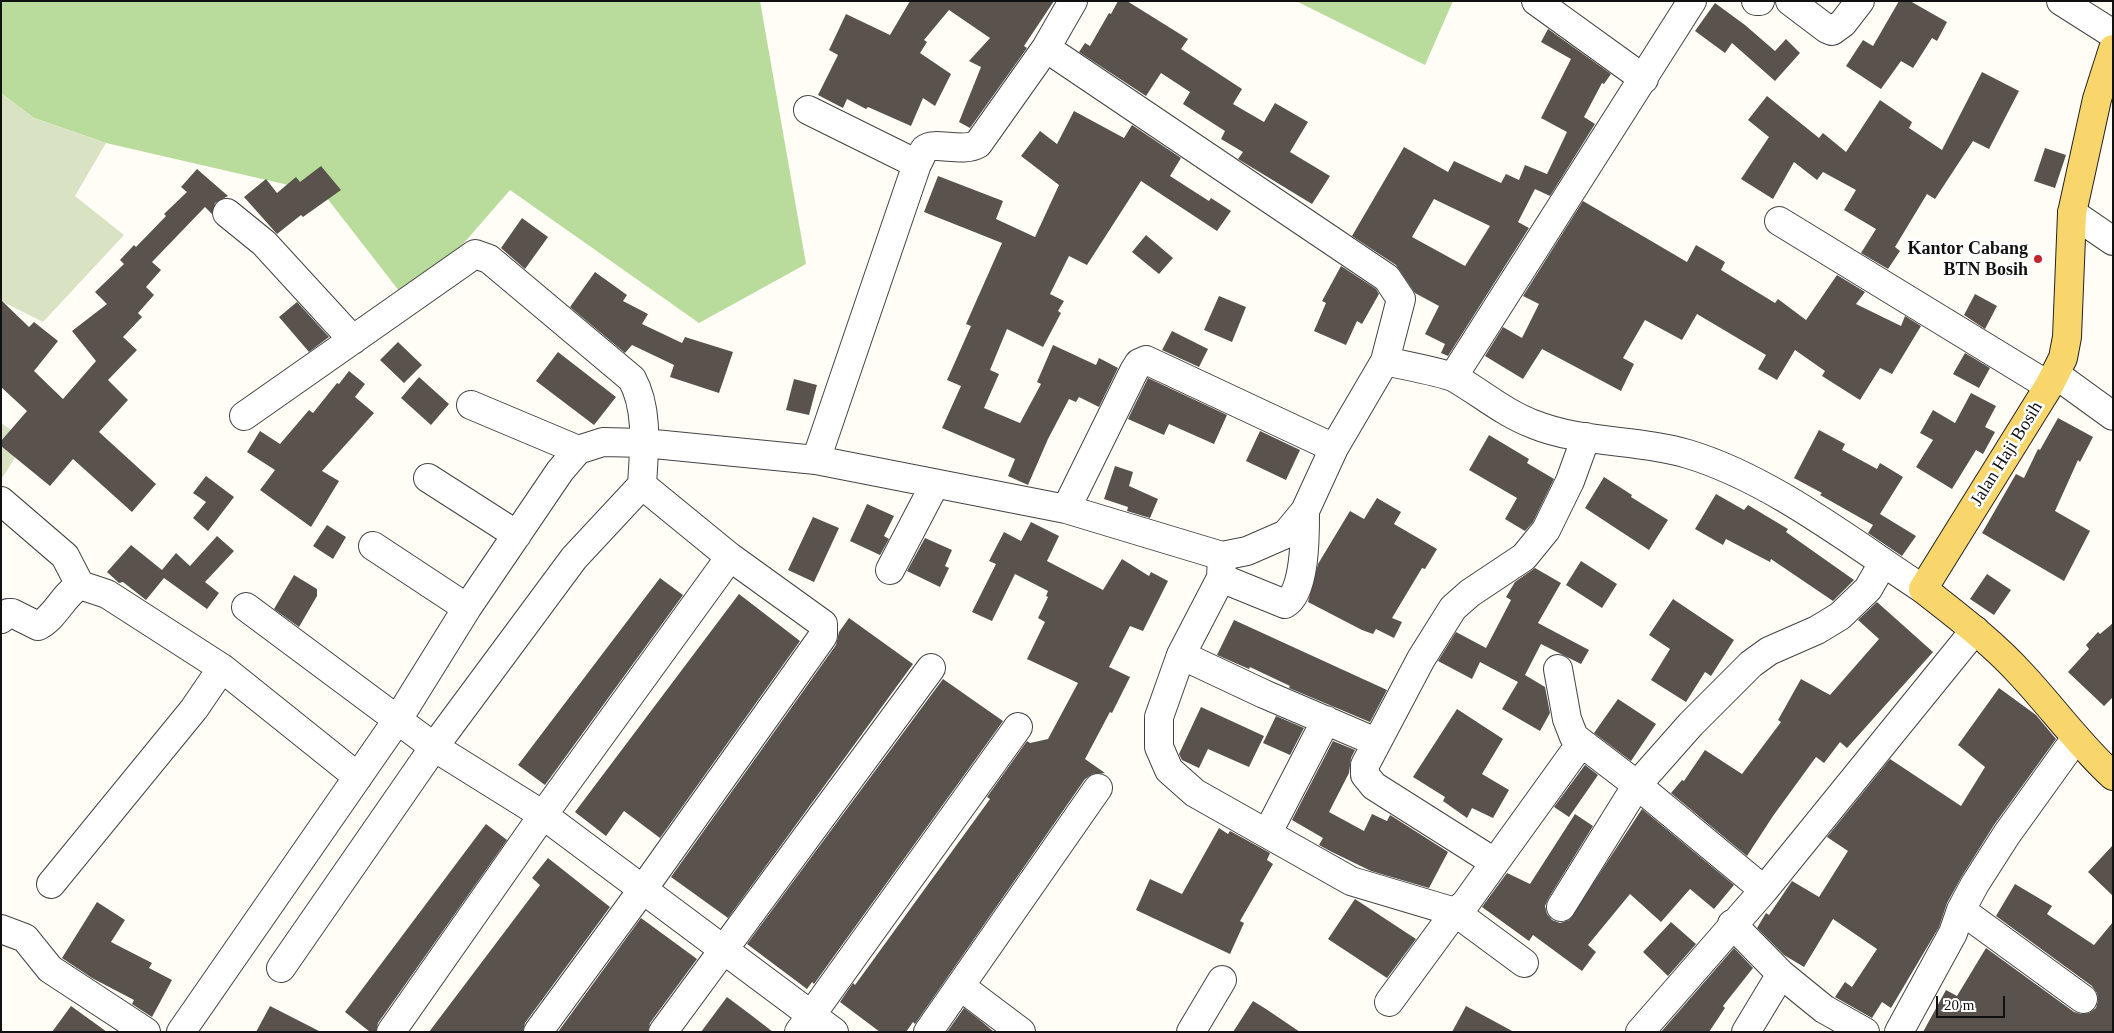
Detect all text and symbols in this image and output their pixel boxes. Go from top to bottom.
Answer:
place label: Kantor Cabang BTN Bosih [1907,238,2028,280]
marker: Kantor Cabang BTN Bosih [2032,253,2044,265]
street label: Jalan Haji Bosih [1966,398,2048,510]
scale bar [1939,986,2008,1018]
text: 20 m [1944,997,1974,1013]

